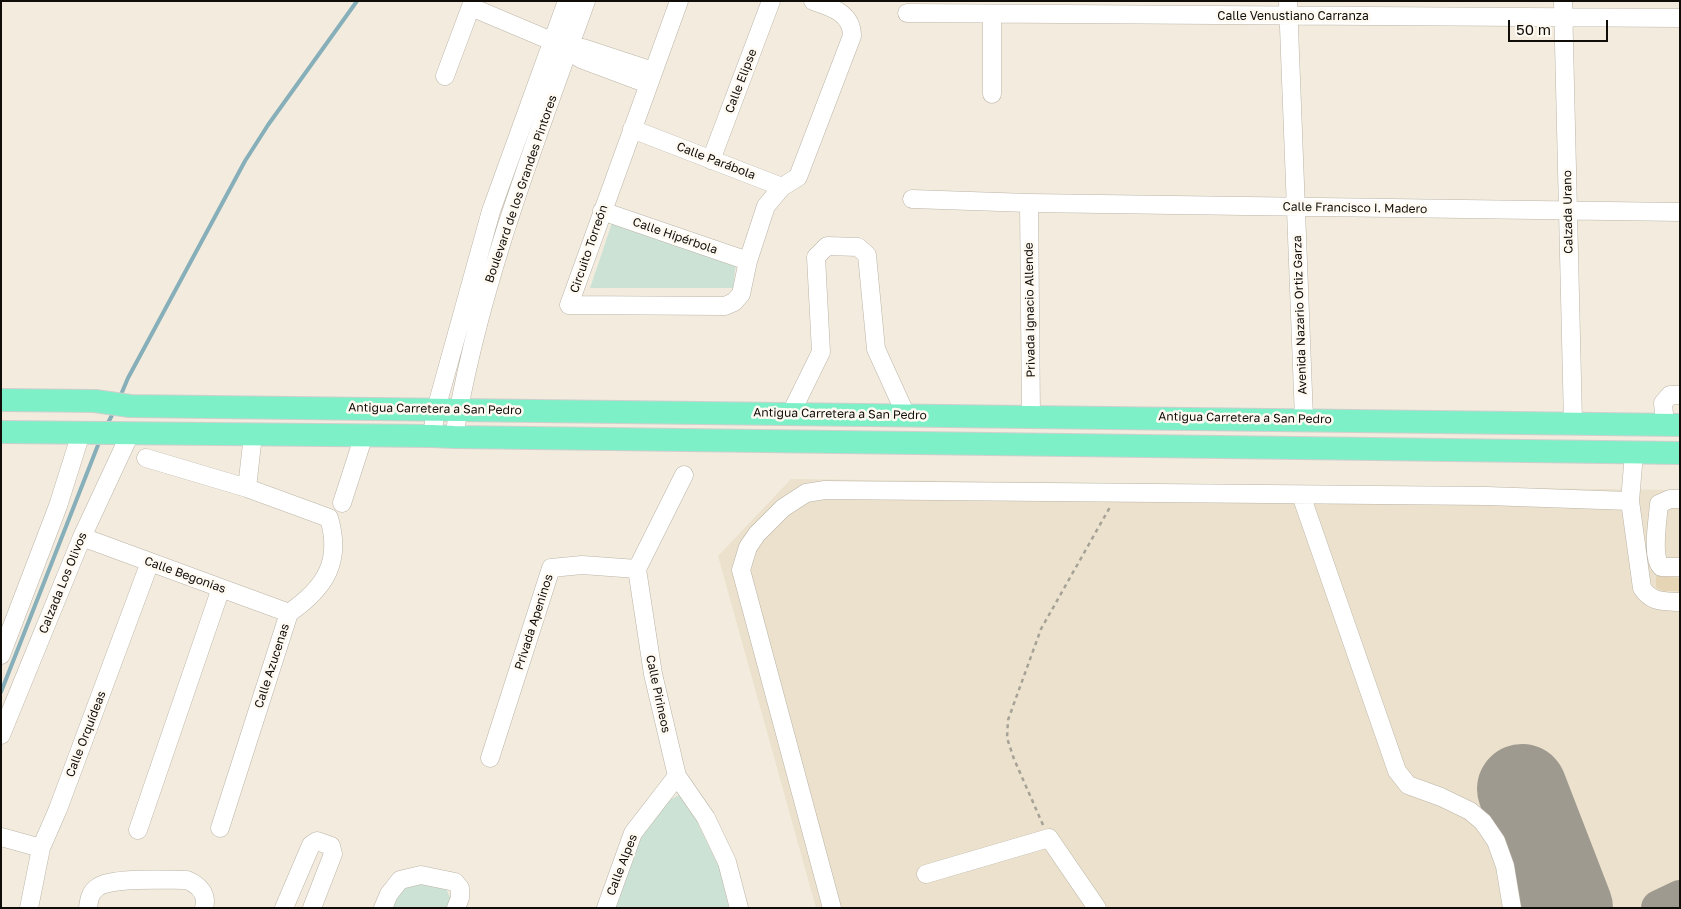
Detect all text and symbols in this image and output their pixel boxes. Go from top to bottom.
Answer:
street label: Calle Venustiano Carranza [1217,9,1369,23]
scale bar [1511,10,1611,42]
text: 50 m [1516,20,1551,38]
street label: Calle Elipse [722,47,760,115]
street label: Boulevard de los Grandes Pintores [482,93,560,285]
street label: Calle Parábola [674,139,758,183]
street label: Calzada Urano [1560,170,1576,254]
street label: Calle Francisco I. Madero [1283,200,1427,216]
street label: Circuito Torreón [567,203,611,295]
street label: Calle Hipérbola [631,215,719,257]
street label: Avenida Nazario Ortiz Garza [1290,235,1310,395]
street label: Privada Ignacio Allende [1022,242,1038,378]
street label: Antigua Carretera a San Pedro [348,400,522,418]
street label: Antigua Carretera a San Pedro [753,405,927,423]
street label: Antigua Carretera a San Pedro [1158,409,1332,427]
street label: Calzada Los Olivos [36,530,90,636]
street label: Calle Begonias [142,554,228,596]
street label: Privada Apeninos [512,572,556,672]
street label: Calle Azucenas [252,622,292,710]
street label: Calle Pirineos [643,654,673,734]
street label: Calle Orquídeas [63,689,109,779]
street label: Calle Alpes [604,832,640,898]

